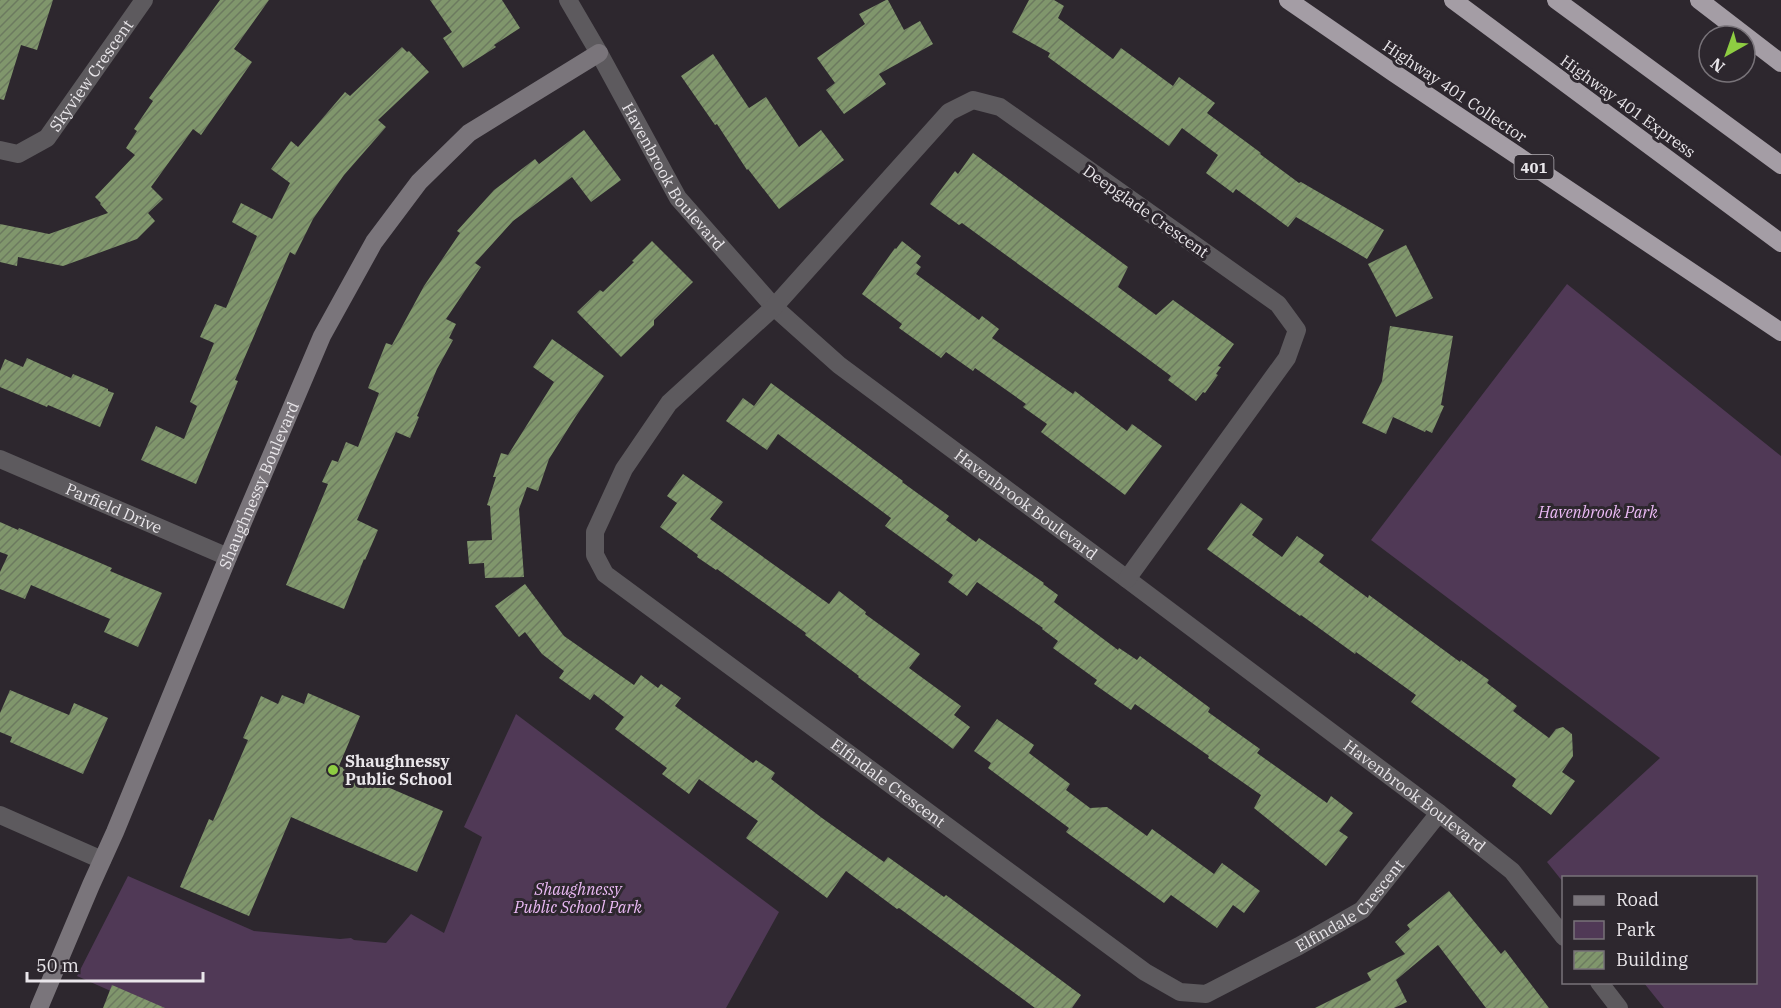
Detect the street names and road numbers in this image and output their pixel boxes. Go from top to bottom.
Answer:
street label: Skyview Crescent [45,15,137,135]
street label: Highway 401 Collector [1379,35,1531,147]
street label: Highway 401 Express [1557,50,1699,162]
street label: Havenbrook Boulevard [618,99,729,254]
road number: 401 [1514,155,1553,179]
street label: Deepglade Crescent [1079,160,1213,262]
street label: Shaughnessy Boulevard [214,398,303,572]
street label: Havenbrook Boulevard [951,444,1102,564]
street label: Parfield Drive [63,478,165,538]
street label: Elfindale Crescent [827,734,950,832]
street label: Havenbrook Boulevard [1340,735,1490,856]
street label: Elfindale Crescent [1292,855,1409,956]

